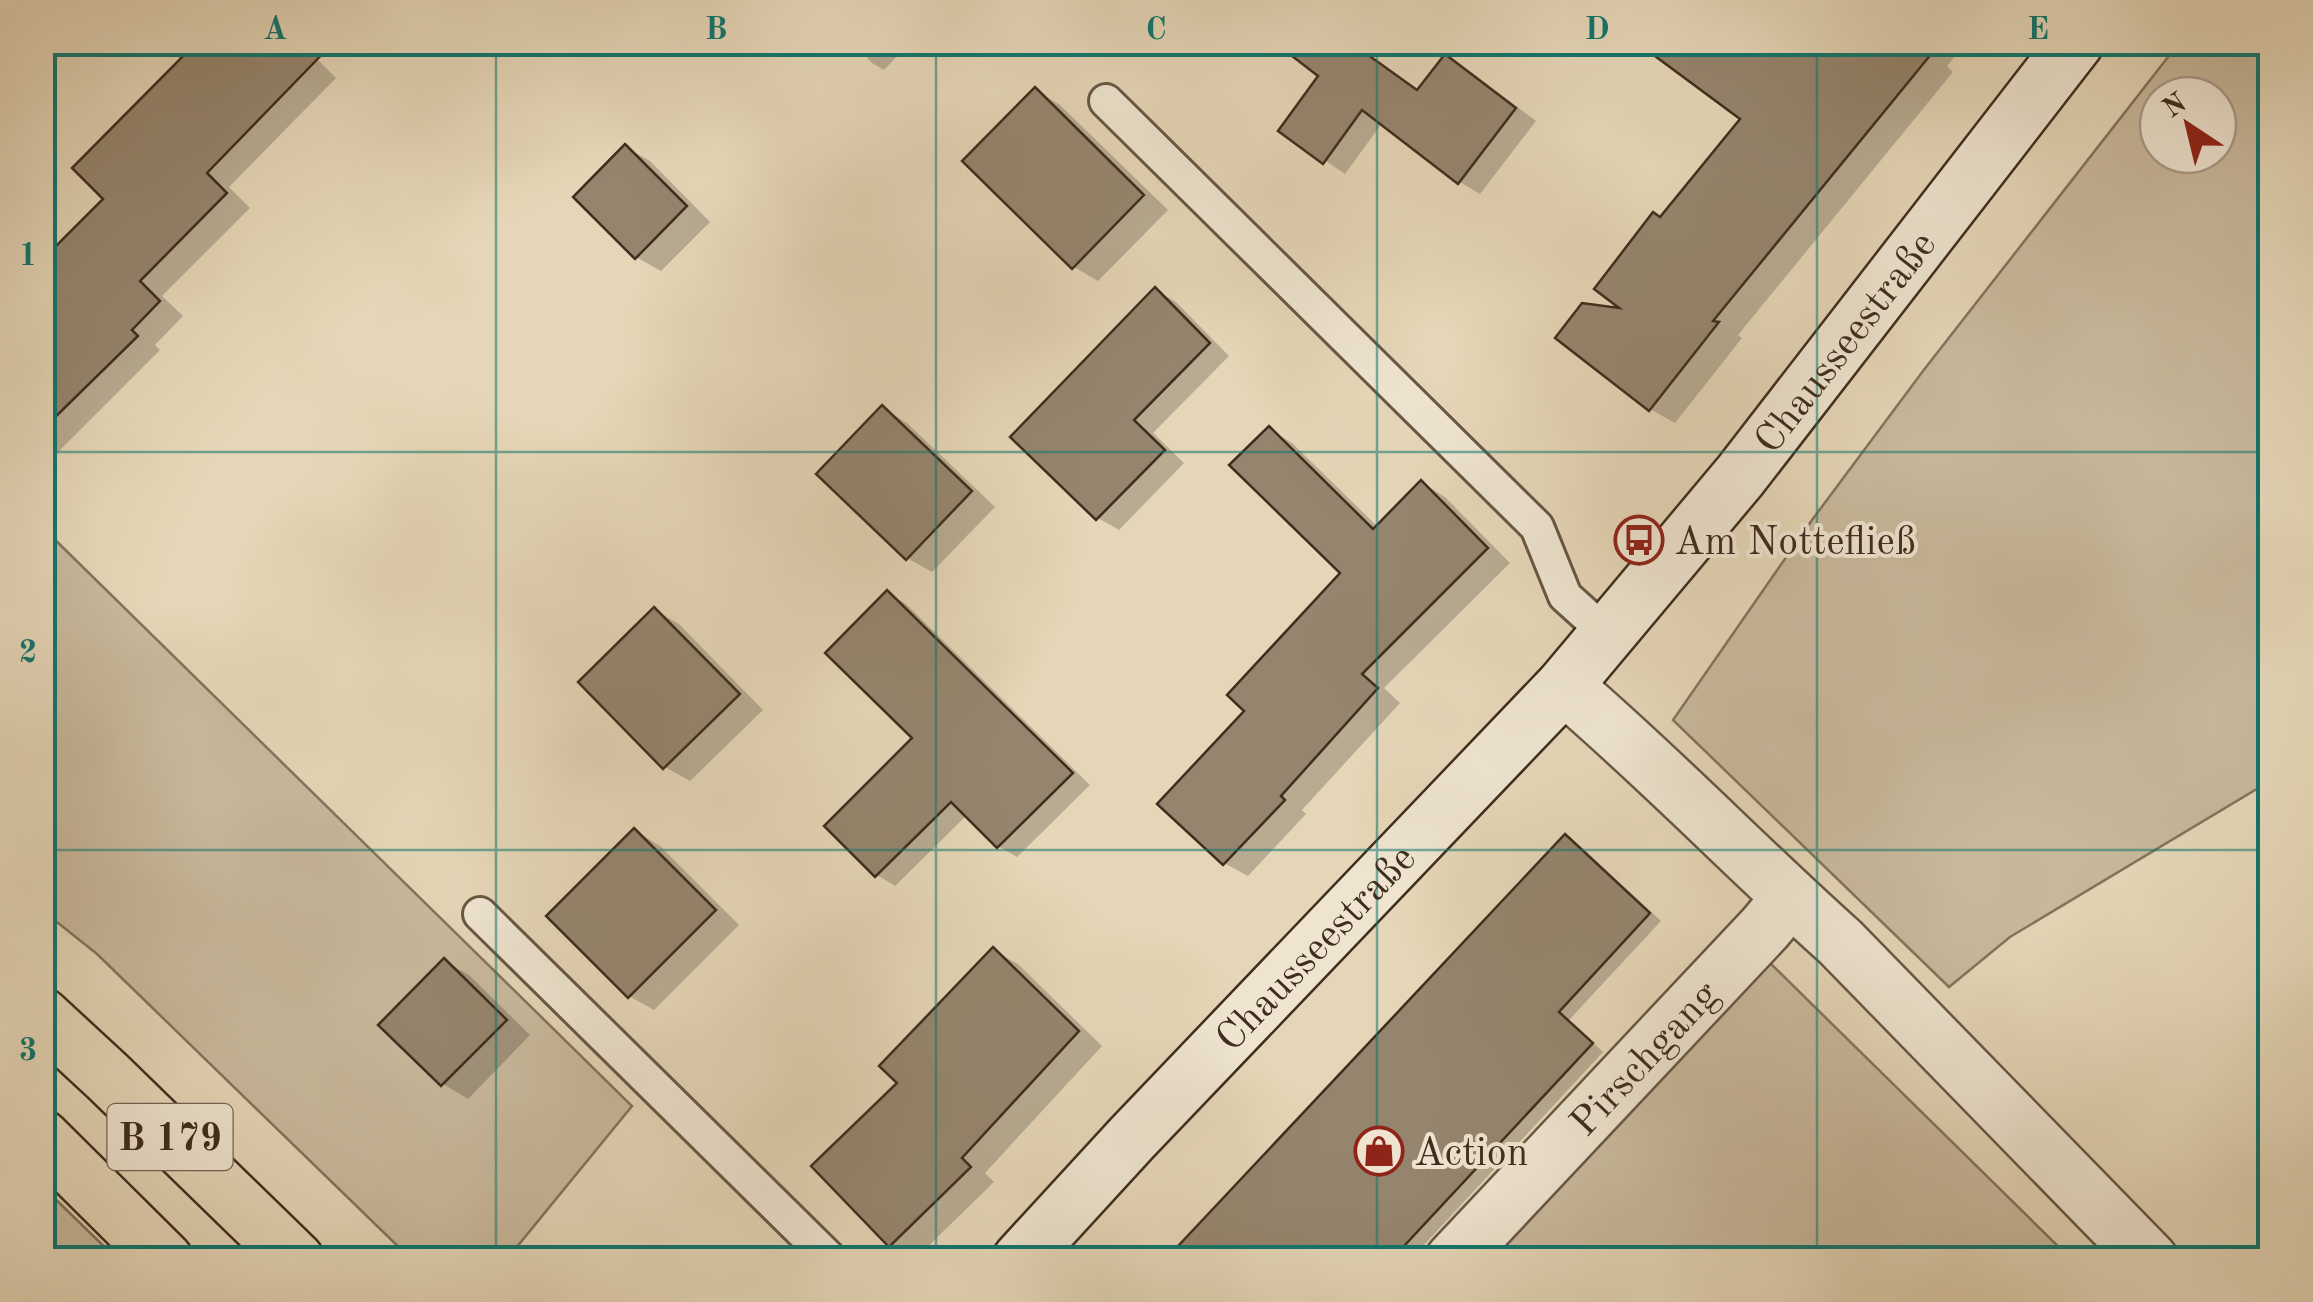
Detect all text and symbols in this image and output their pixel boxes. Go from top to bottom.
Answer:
text: A [263,15,287,47]
text: B [705,15,727,47]
text: C [1145,15,1167,47]
text: D [1584,15,1610,47]
text: E [2027,15,2049,47]
north arrow [2138,75,2238,175]
text: N [2159,89,2193,125]
street label: Chausseestraße [1749,226,1945,462]
text: 1 [19,241,37,273]
bus stop icon: Am Nottefließ [1613,514,1665,566]
place label: Am Nottefließ [1674,524,1916,564]
text: 2 [19,638,37,670]
street label: Chausseestraße [1210,839,1425,1060]
street label: Pirschgang [1565,975,1728,1145]
text: 3 [19,1036,37,1068]
road number: B 179 [108,1104,232,1170]
shop icon: Action [1353,1125,1405,1177]
place label: Action [1414,1135,1528,1175]

